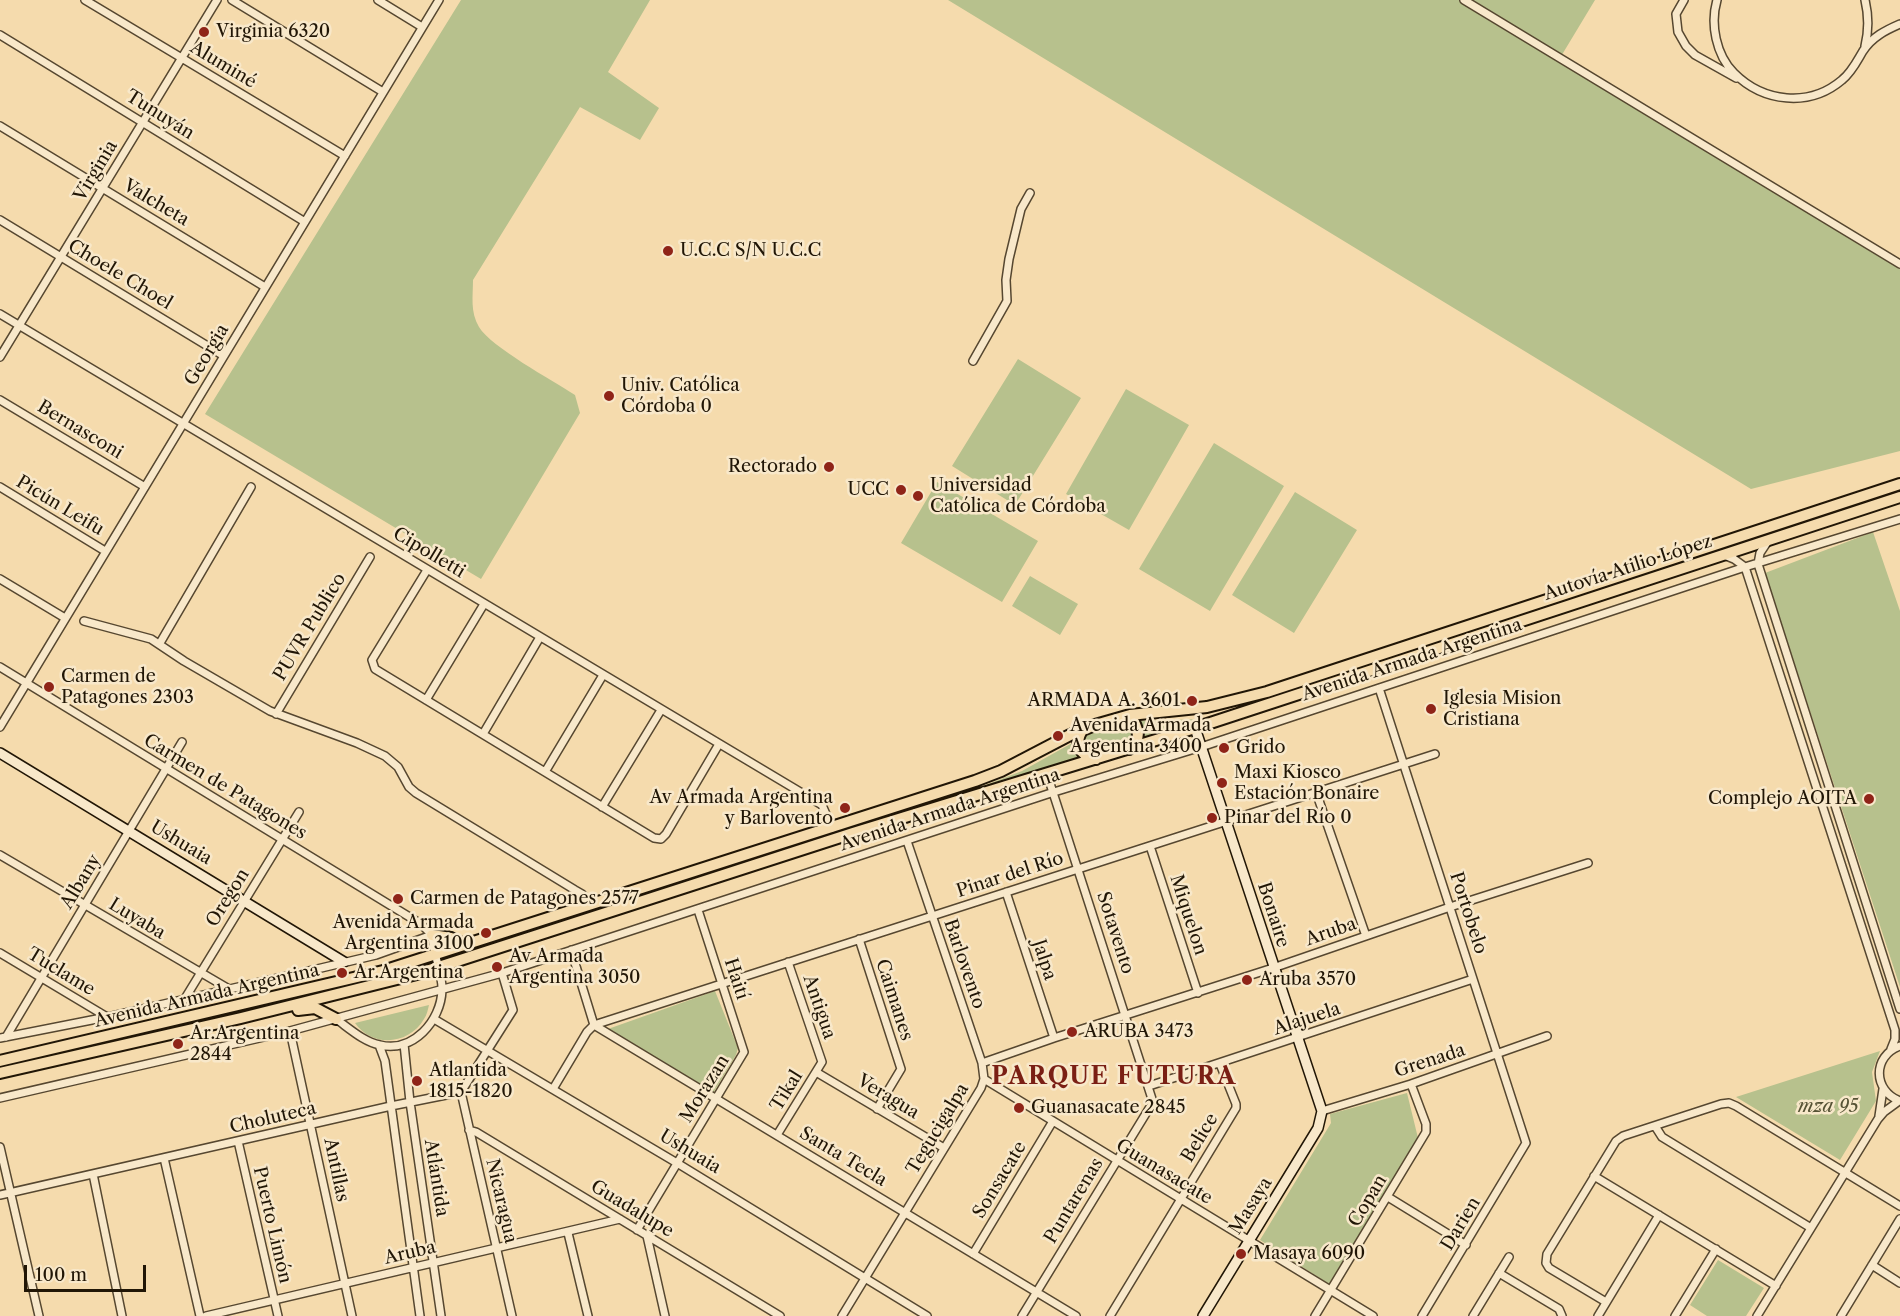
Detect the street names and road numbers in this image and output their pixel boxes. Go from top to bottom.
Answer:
street label: Aluminé [186,37,260,93]
street label: Tunuyán [122,86,198,144]
street label: Virginia [69,137,123,205]
street label: Valcheta [119,175,193,231]
street label: Choele Choel [64,235,176,315]
street label: Georgia [180,320,234,390]
street label: Bernasconi [33,396,127,464]
street label: Picún Leifu [12,471,108,541]
street label: Cipolletti [389,523,469,583]
street label: Autovía Atilio López [1541,531,1715,605]
street label: PUVR Publico [269,569,351,685]
street label: Avenida Armada Argentina [1299,614,1525,706]
street label: Carmen de Patagones [140,730,310,844]
street label: Avenida Armada Argentina [837,764,1063,856]
street label: Ushuaia [146,816,216,870]
street label: Pinar del Río [954,848,1066,902]
street label: Albany [56,851,106,913]
street label: Oregon [202,865,254,931]
street label: Portobelo [1445,869,1491,957]
street label: Miquelon [1165,872,1211,958]
street label: Bonaire [1252,880,1294,950]
street label: Sotavento [1092,889,1138,977]
street label: Luyaba [105,894,169,944]
street label: Aruba [1303,913,1359,951]
street label: Barlovento [939,916,989,1012]
street label: Jalpa [1027,937,1061,983]
street label: Tuclame [23,943,99,1001]
street label: Haití [719,956,753,1002]
street label: Caimanes [871,957,917,1043]
street label: Avenida Armada Argentina [92,960,322,1032]
street label: Antigua [798,972,840,1042]
street label: Alajuela [1271,998,1343,1040]
street label: Grenada [1392,1039,1468,1083]
street label: Morazan [676,1051,734,1127]
street label: Tikal [766,1067,808,1115]
street label: Veragua [853,1070,923,1124]
street label: Tegucigalpa [902,1080,974,1178]
street label: Choluteca [228,1098,318,1138]
street label: Belice [1177,1110,1223,1166]
street label: Santa Tecla [795,1122,891,1192]
street label: Ushuaia [655,1125,725,1179]
street label: Guanasacate [1112,1135,1216,1209]
street label: Antillas [319,1136,353,1204]
street label: Atlántida [419,1138,453,1218]
street label: Sonsacate [969,1138,1031,1222]
street label: Puntarenas [1040,1154,1108,1248]
street label: Nicaragua [481,1157,521,1245]
street label: Puerto Limón [248,1165,296,1285]
street label: Copan [1344,1171,1392,1231]
street label: Masaya [1225,1173,1277,1239]
street label: Guadalupe [587,1176,677,1242]
street label: Darien [1437,1193,1485,1255]
street label: Aruba [382,1237,438,1269]

